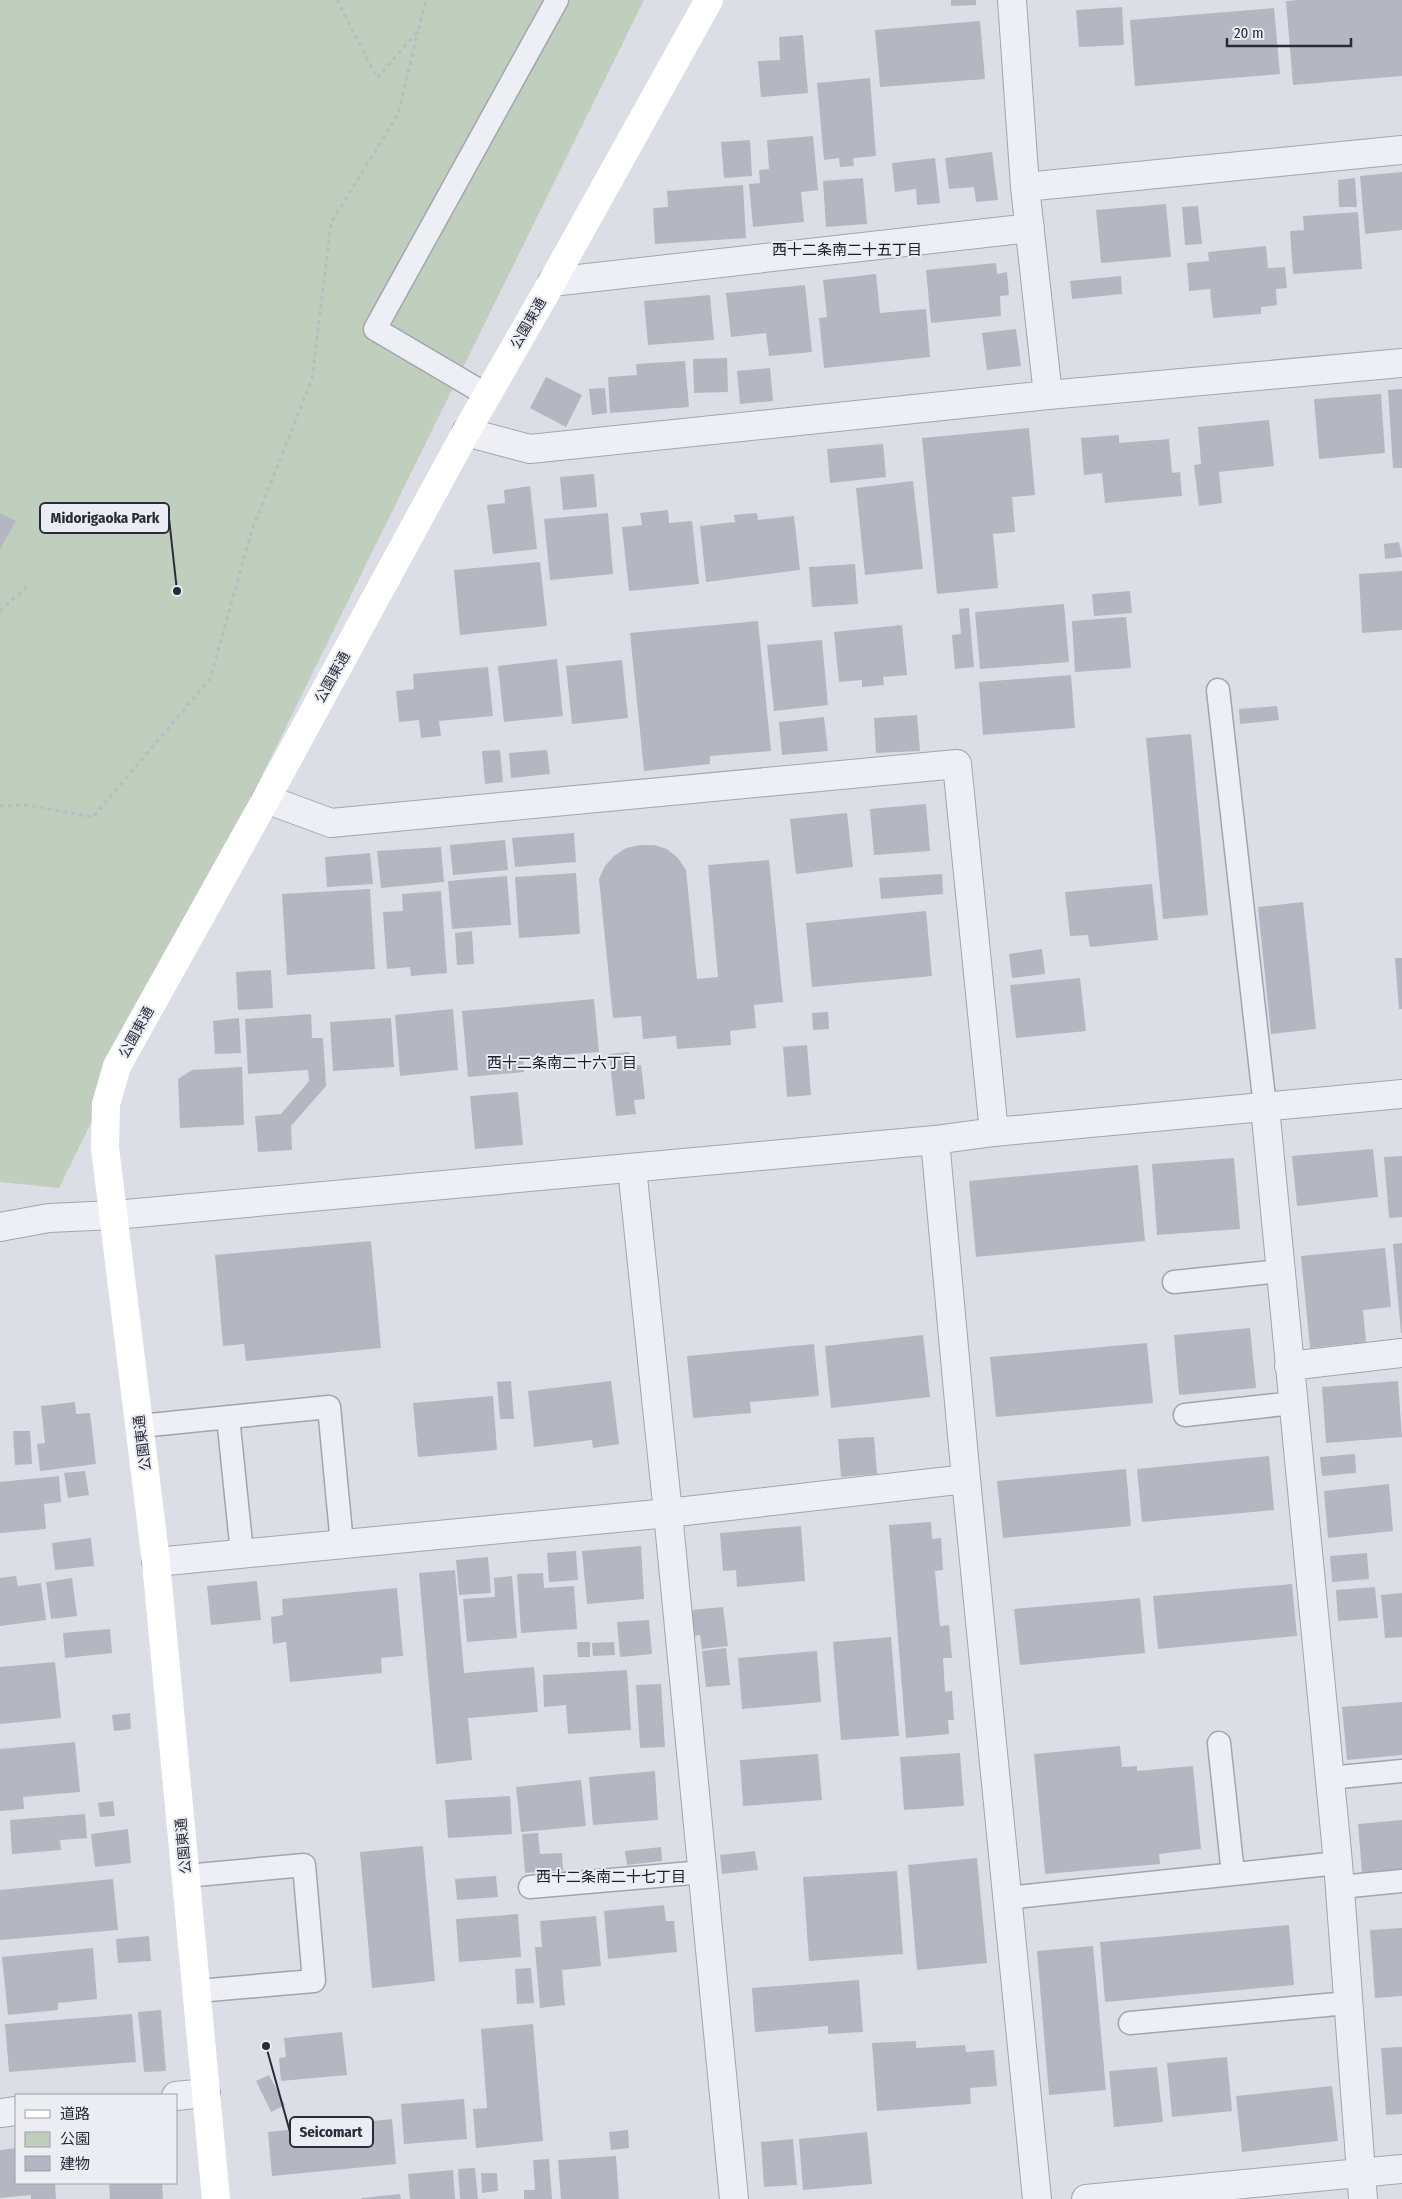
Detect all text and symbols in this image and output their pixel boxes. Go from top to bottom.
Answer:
scale bar [1227,15,1351,47]
text: 20 m [1234,24,1264,42]
district label: 西十二条南二十五丁目 [772,241,922,259]
street label: 公園東通 [507,295,550,352]
callout: Midorigaoka Park [40,503,169,533]
text: Midorigaoka Park [51,509,160,527]
street label: 公園東通 [311,649,353,706]
street label: 公園東通 [115,1004,157,1061]
district label: 西十二条南二十六丁目 [487,1054,637,1072]
street label: 公園東通 [131,1414,154,1472]
street label: 公園東通 [173,1817,194,1875]
district label: 西十二条南二十七丁目 [536,1868,686,1886]
legend [15,2094,178,2184]
text: 道路 [60,2105,90,2123]
callout: Seicomart [290,2117,373,2147]
text: Seicomart [299,2123,363,2141]
text: 公園 [60,2130,90,2148]
text: 建物 [60,2155,90,2173]

